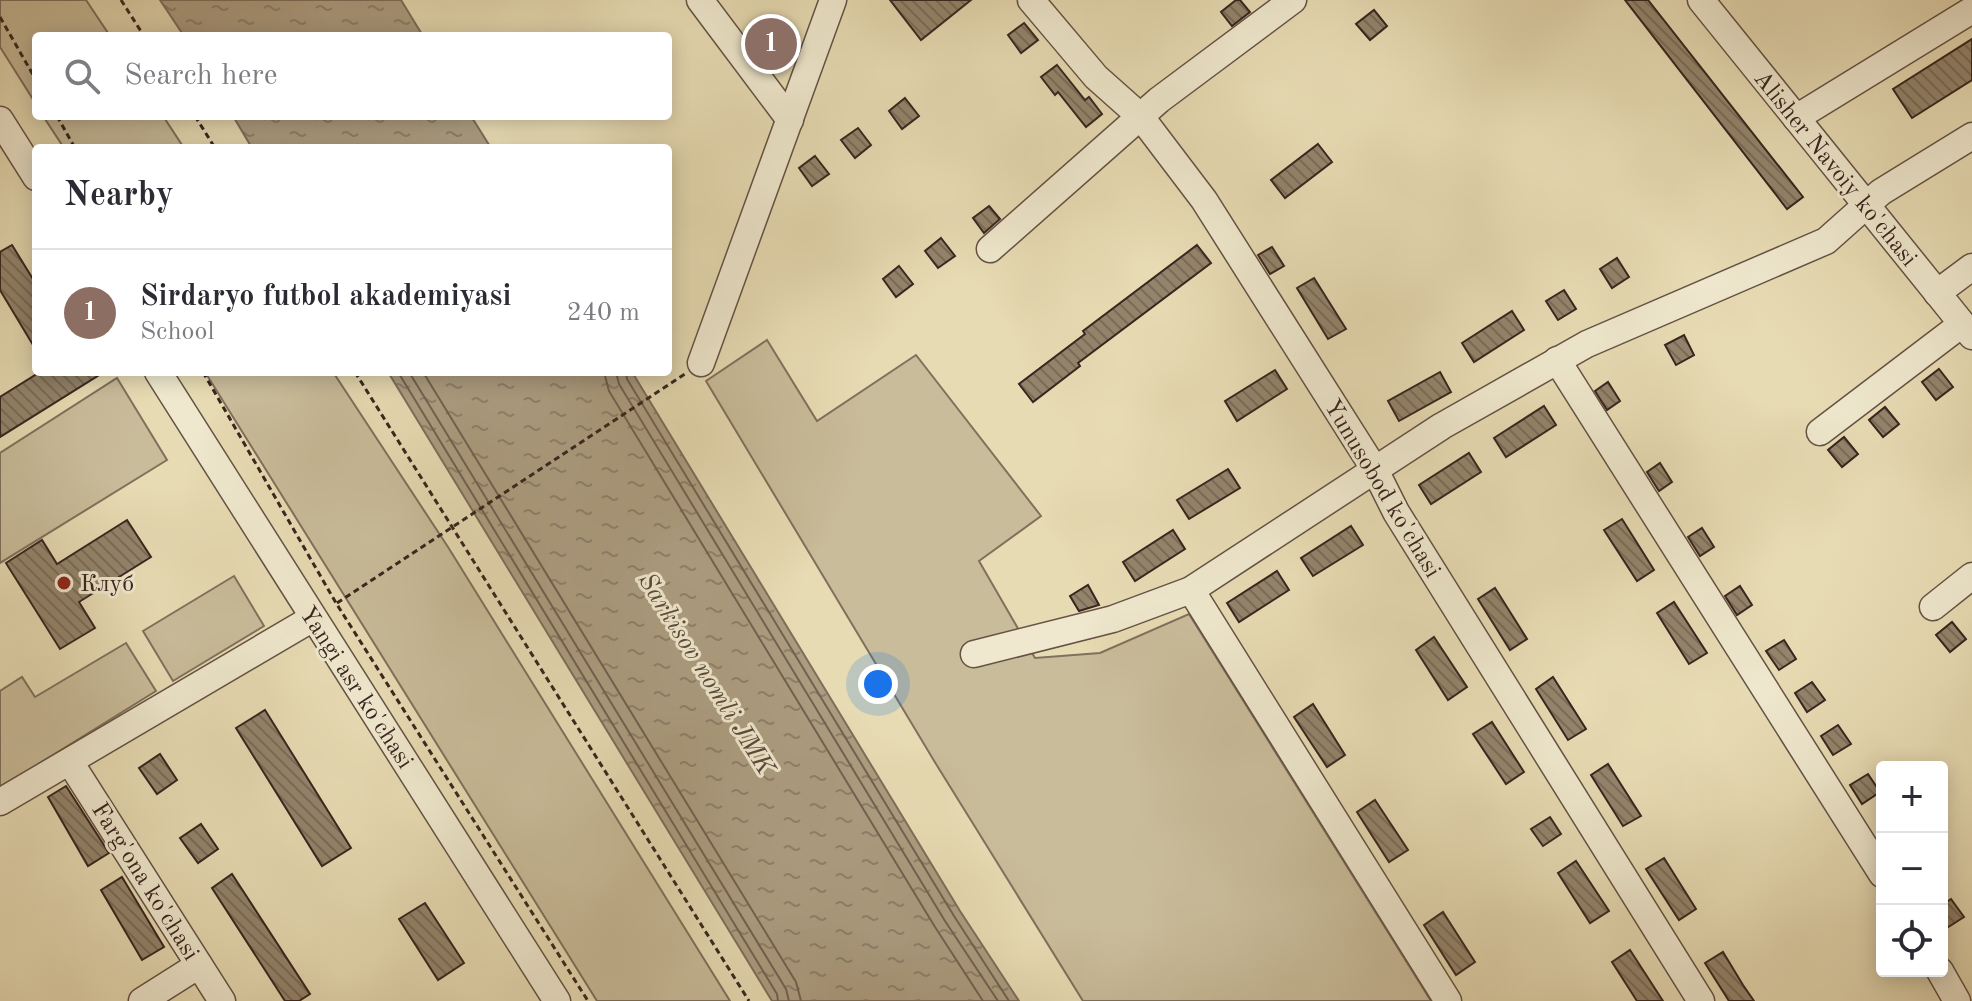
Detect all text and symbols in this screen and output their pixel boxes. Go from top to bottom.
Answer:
pin: 1 [745,14,797,74]
search box [32,32,672,120]
icon: search [60,54,104,98]
text: Search here [124,61,278,91]
street label: Alisher Navoiy ko'chasi [1748,67,1920,272]
text: Nearby [64,179,174,213]
text: Sirdaryo futbol akademiyasi [140,282,511,312]
text: 1 [82,300,98,326]
text: 240 m [567,300,640,326]
text: School [140,319,214,345]
street label: Yunusobod ko'chasi [1319,396,1444,582]
water label: Sarkisov nomli JMK [633,568,779,782]
place label: Клуб [80,573,134,597]
marker: Клуб [55,574,73,592]
street label: Yangi asr ko'chasi [294,603,417,774]
your location [858,664,898,704]
map controls [1876,761,1948,977]
button: + [1876,761,1948,833]
street label: Farg'ona ko'chasi [86,799,202,965]
button: − [1876,833,1948,905]
button: locate [1876,905,1948,977]

